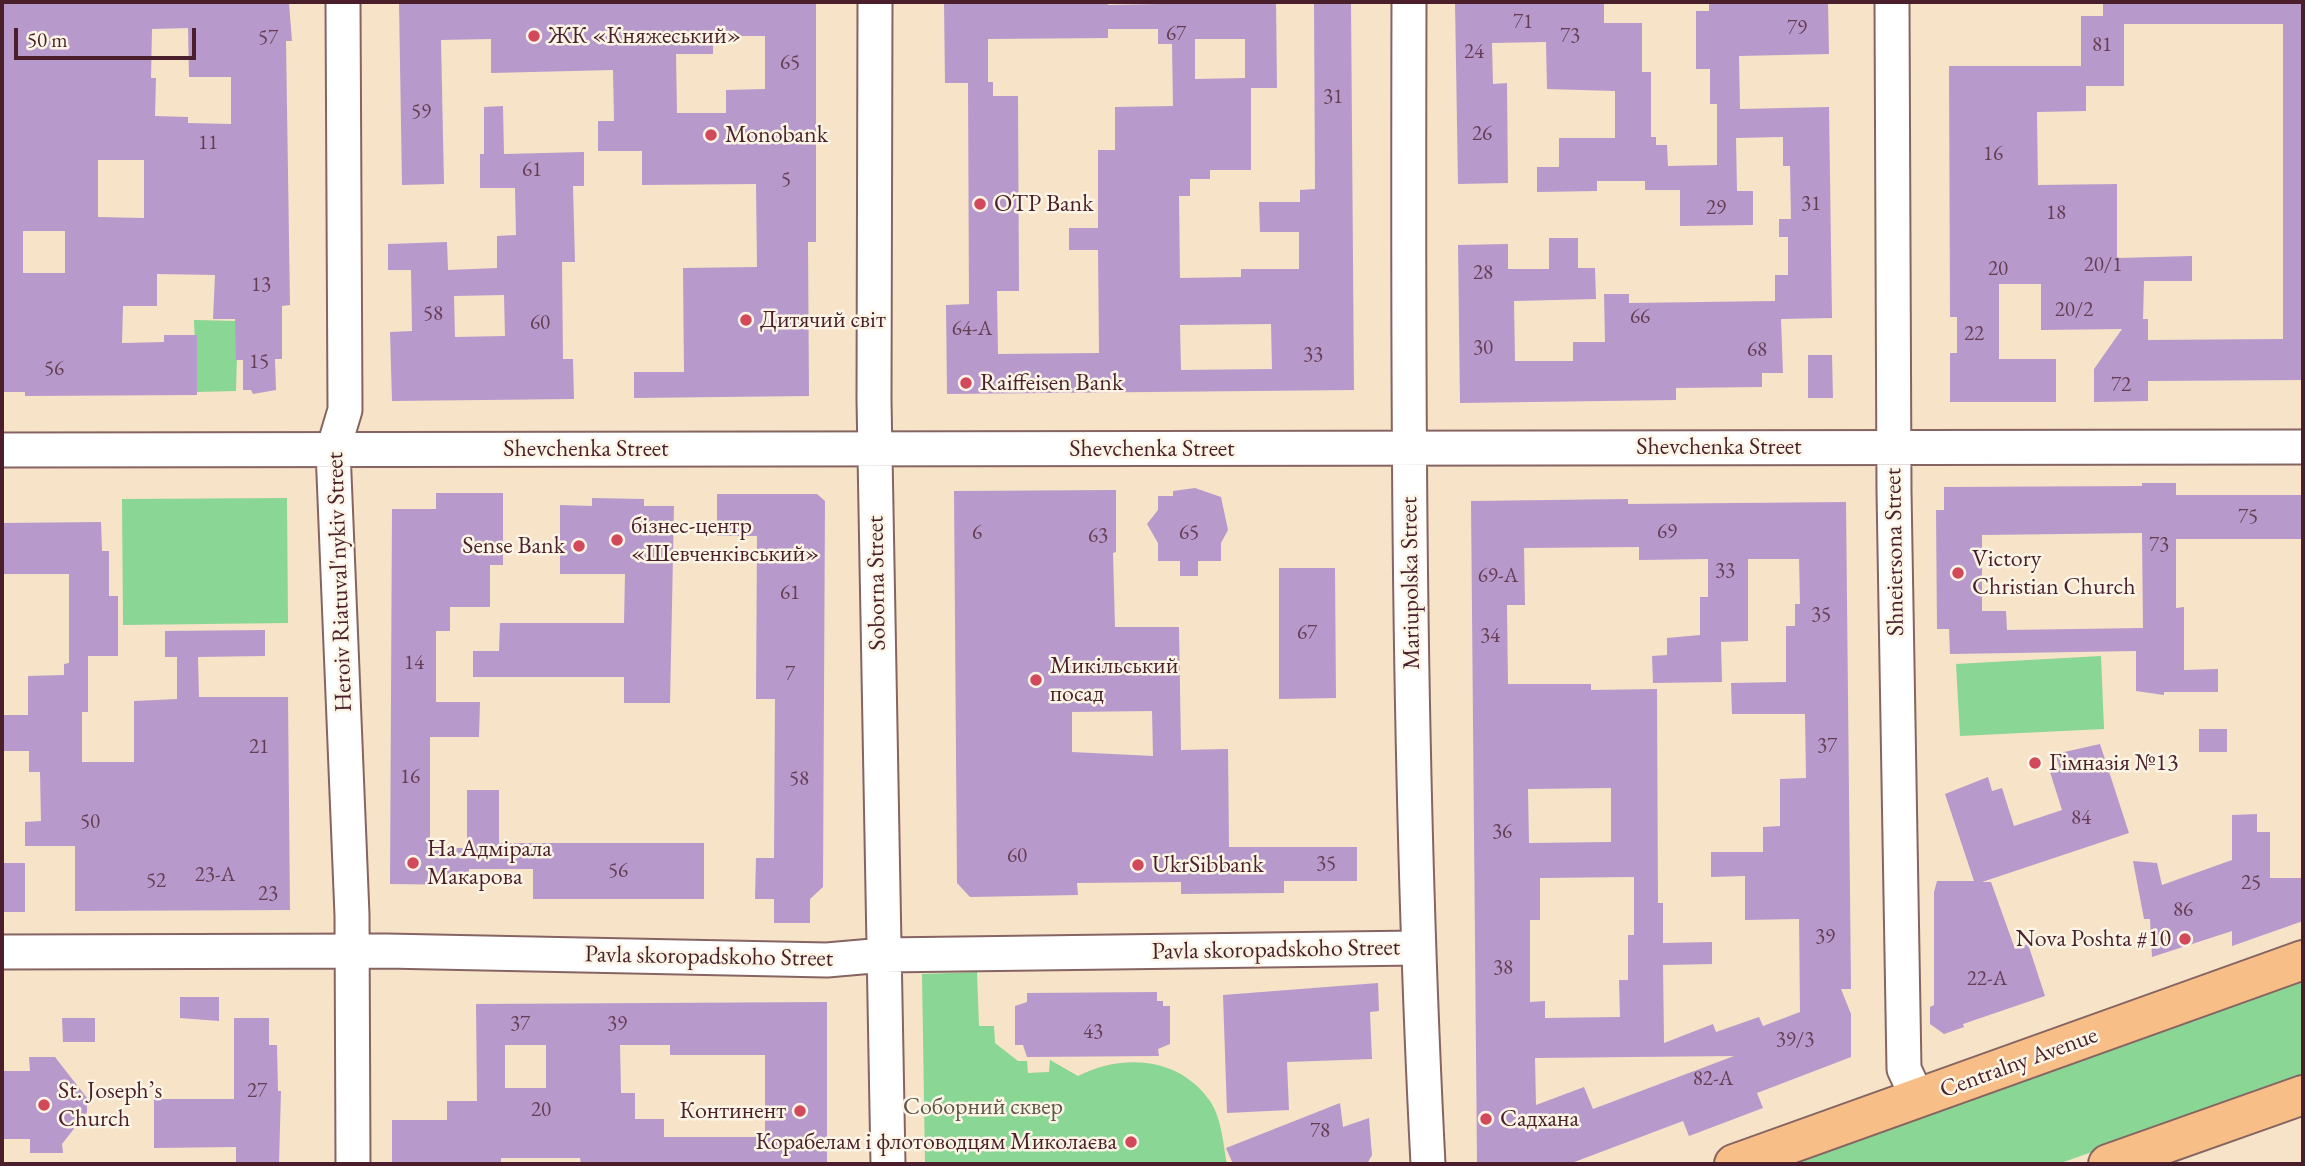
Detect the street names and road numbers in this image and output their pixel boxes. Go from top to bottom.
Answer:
street label: Shevchenka Street [1636,433,1802,461]
street label: Shevchenka Street [503,435,669,463]
street label: Shevchenka Street [1069,435,1235,463]
street label: Heroiv Riatuval'nykiv Street [321,451,359,713]
street label: Shneiersona Street [1879,468,1911,636]
street label: Mariupolska Street [1395,496,1427,670]
street label: Soborna Street [861,515,893,651]
street label: Pavla skoropadskoho Street [1151,933,1401,967]
street label: Pavla skoropadskoho Street [584,940,834,974]
street label: Centralny Avenue [1936,1021,2102,1105]

